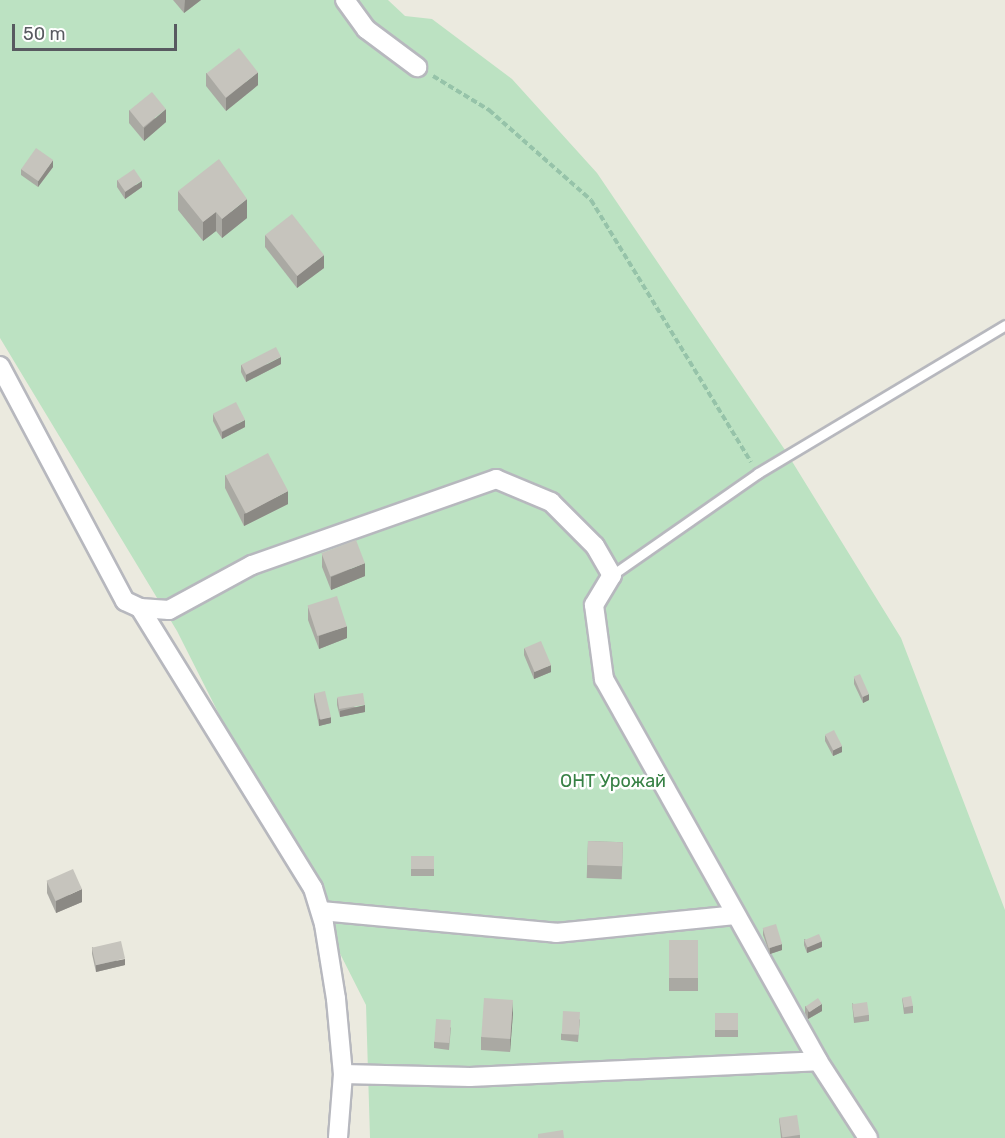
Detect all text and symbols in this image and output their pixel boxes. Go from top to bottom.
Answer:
scale bar [15,12,180,50]
text: 50 m [23,23,66,45]
park label: ОНТ Урожай [560,770,666,792]

